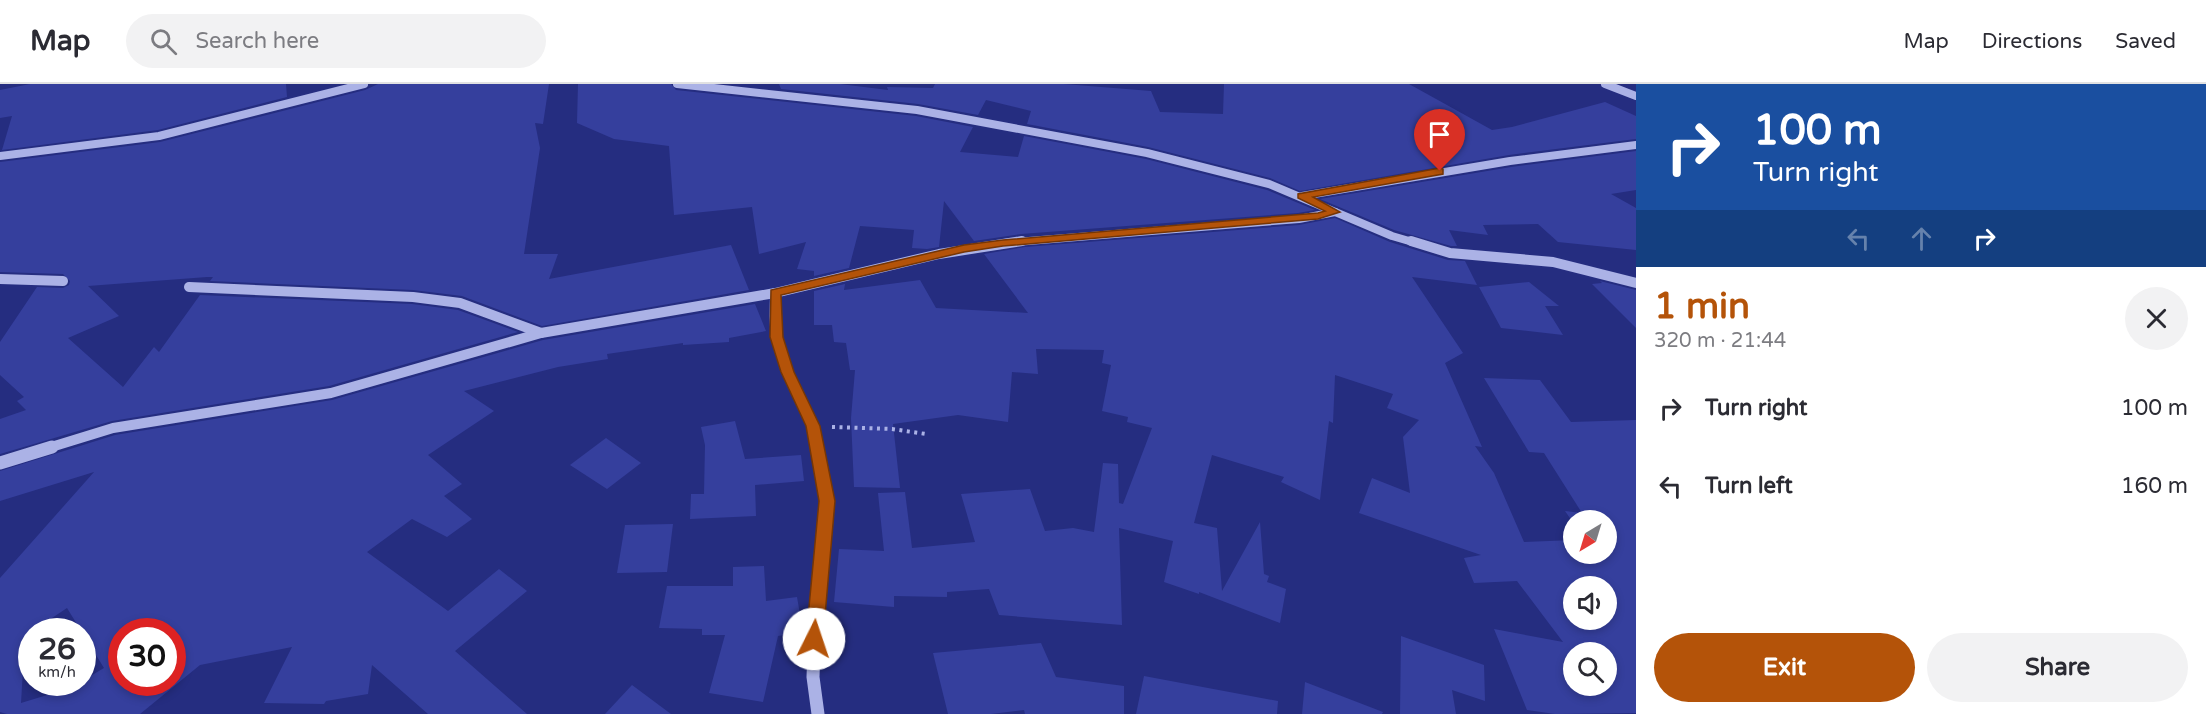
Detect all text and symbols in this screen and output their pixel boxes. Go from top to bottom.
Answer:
search box [126,14,546,68]
text: Map [30,24,90,58]
icon: search [147,25,180,58]
text: Search here [195,28,319,54]
text: Map [1903,29,1949,54]
text: Directions [1982,29,2082,54]
text: Saved [2115,29,2176,54]
text: 100 m [1753,105,1882,156]
icon: right [1654,108,1732,186]
pin [1414,109,1465,171]
icon: arrive [1423,118,1456,151]
text: Turn right [1753,156,1879,189]
icon: left [1842,222,1875,255]
icon: ahead [1905,222,1938,255]
icon: right [1968,222,2001,255]
text: 1 min [1654,285,1750,328]
button: close [2125,287,2188,350]
text: 320 m · 21:44 [1654,329,1786,353]
icon: right [1654,392,1687,425]
text: Turn right [1705,395,1807,421]
text: 100 m [2121,395,2188,421]
icon: left [1654,470,1687,503]
text: Turn left [1705,473,1793,499]
text: 160 m [2121,473,2188,499]
north arrow [1563,510,1617,564]
map controls [1563,510,1617,696]
button: sound [1563,576,1617,630]
position arrow [782,607,846,671]
speed limit sign: 30 [108,618,186,696]
text: 26 [38,631,76,668]
button: Exit [1654,633,1915,702]
button: Share [1927,633,2188,702]
button: search [1563,642,1617,696]
text: km/h [38,663,76,681]

